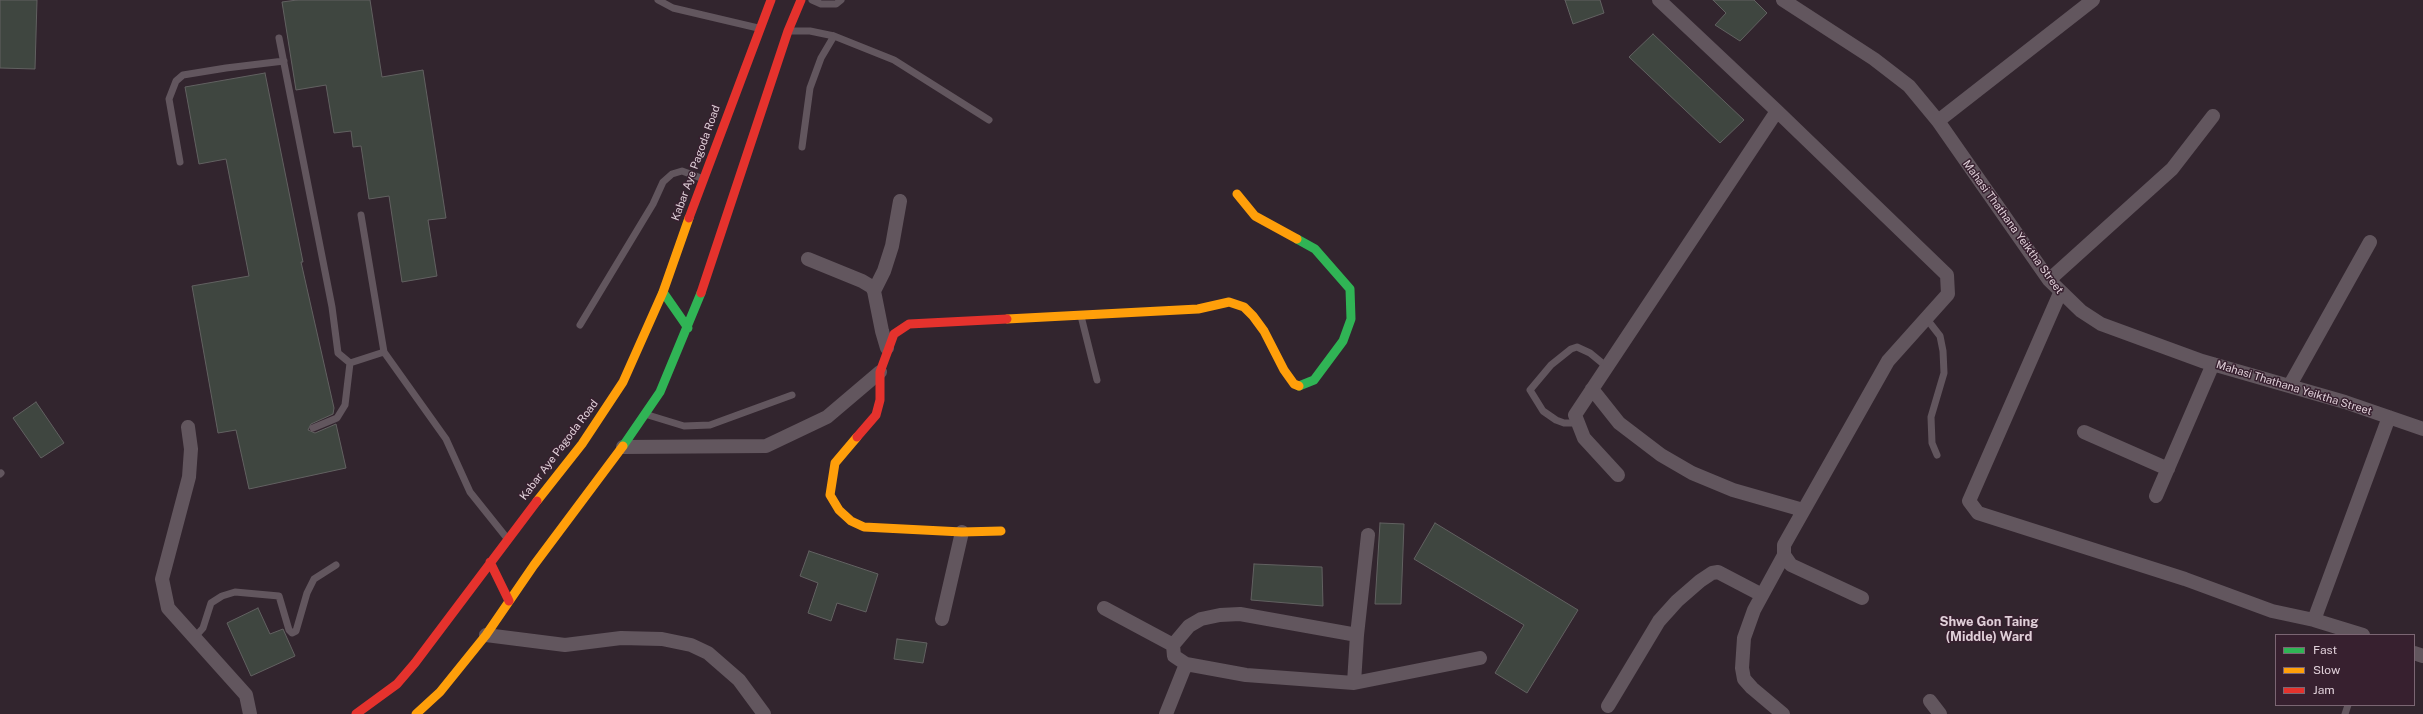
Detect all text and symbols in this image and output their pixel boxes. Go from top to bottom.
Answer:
street label: Kabar Aye Pagoda Road [669,103,723,223]
street label: Mahasi Thathana Yeiktha Street [1960,158,2066,296]
street label: Mahasi Thathana Yeiktha Street [2215,358,2373,418]
street label: Kabar Aye Pagoda Road [517,397,601,503]
district label: Shwe Gon Taing (Middle) Ward [1940,614,2038,645]
legend [2275,634,2415,706]
text: Fast [2313,643,2337,657]
text: Slow [2313,663,2340,677]
text: Jam [2313,683,2335,697]

